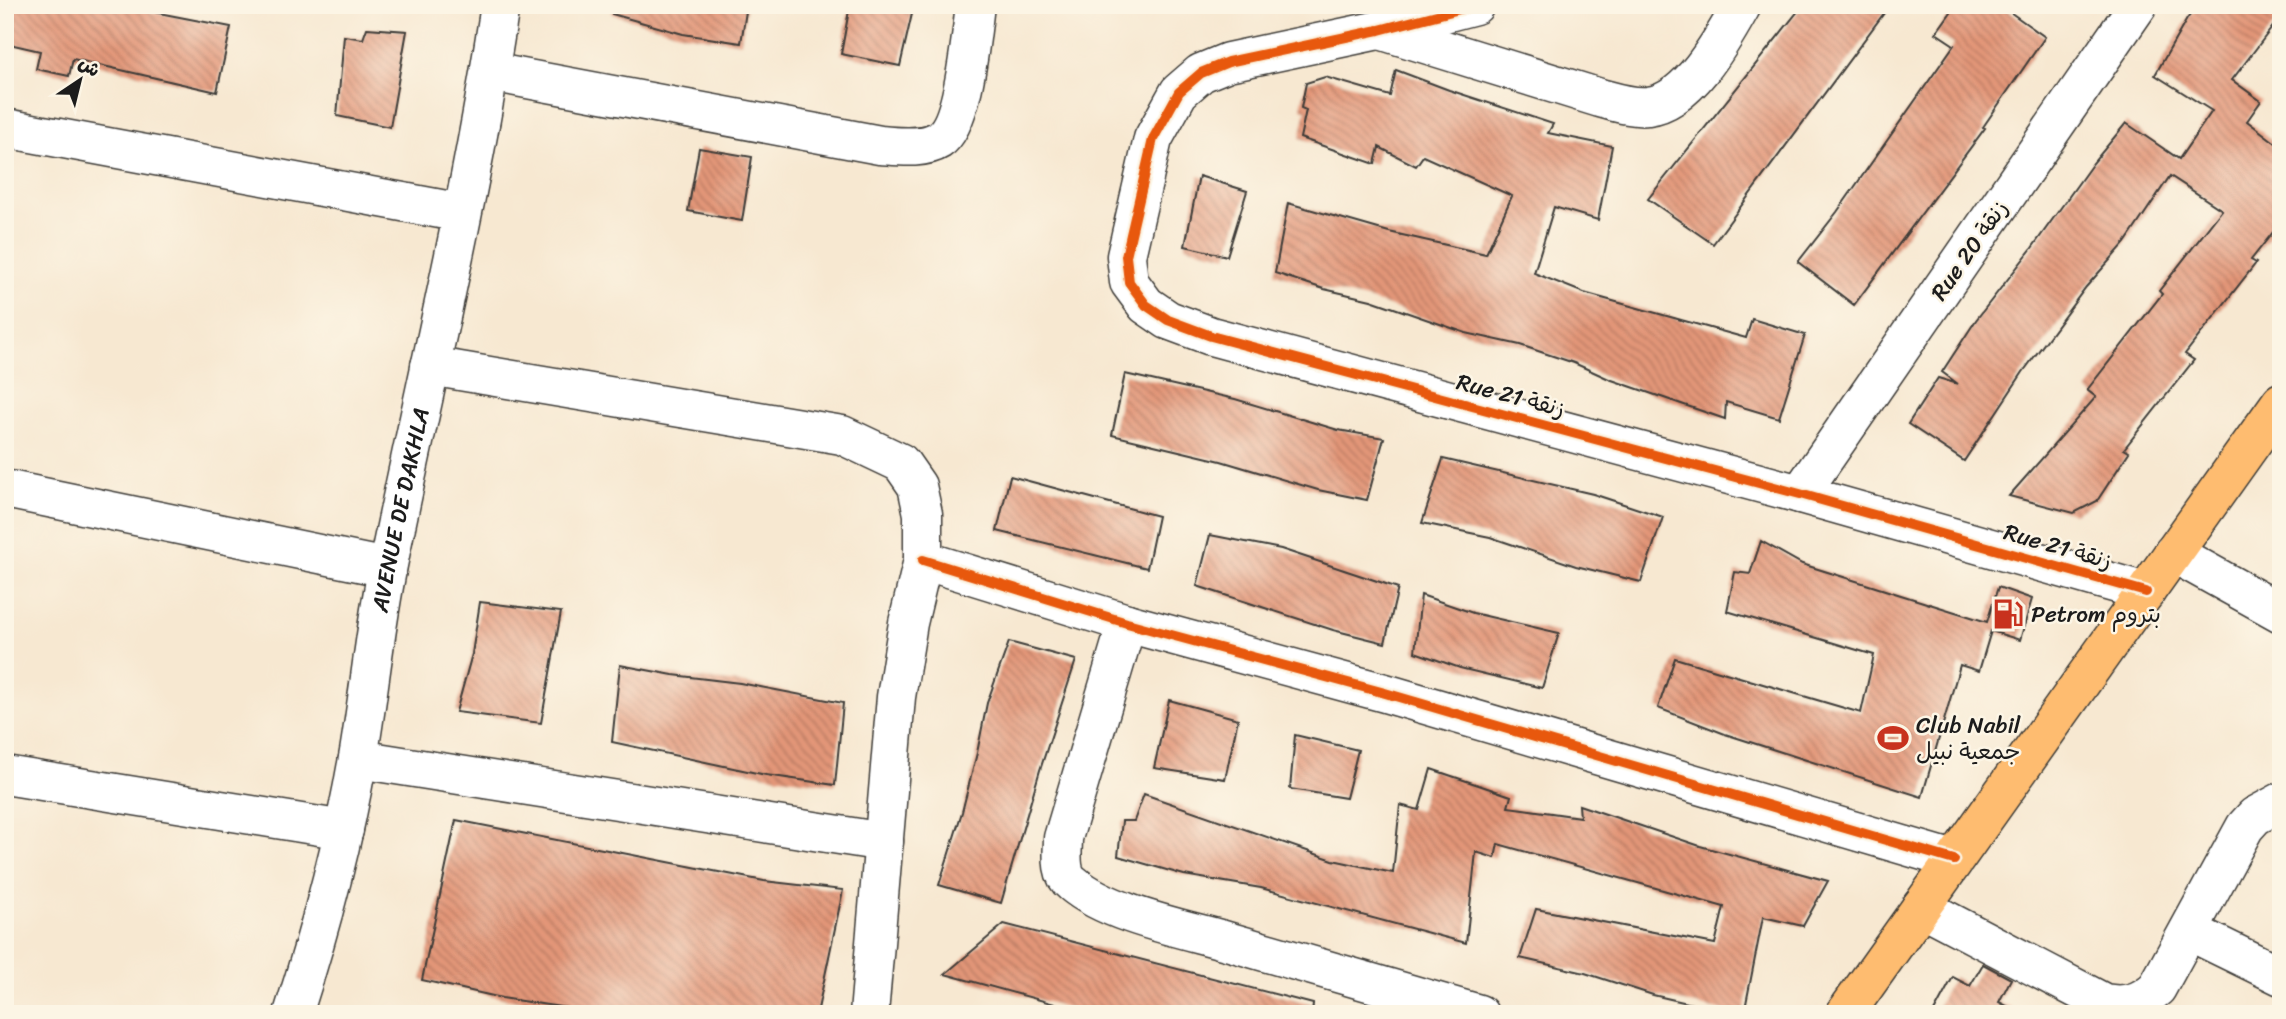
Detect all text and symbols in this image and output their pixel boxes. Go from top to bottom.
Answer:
north arrow [46,46,116,116]
text: ش [71,47,108,86]
street label: Rue 20 زنقة [1919,191,2019,309]
street label: Rue 21 زنقة [1452,361,1570,430]
street label: AVENUE DE DAKHLA [360,404,442,616]
street label: Rue 21 زنقة [1999,511,2117,581]
place label: Petrom بتروم [2031,594,2161,635]
fuel station icon: Petrom بتروم [1991,597,2025,631]
place label: Club Nabil جمعية نبيل [1916,705,2021,772]
sports icon: Club Nabil جمعية نبيل [1876,721,1910,755]

